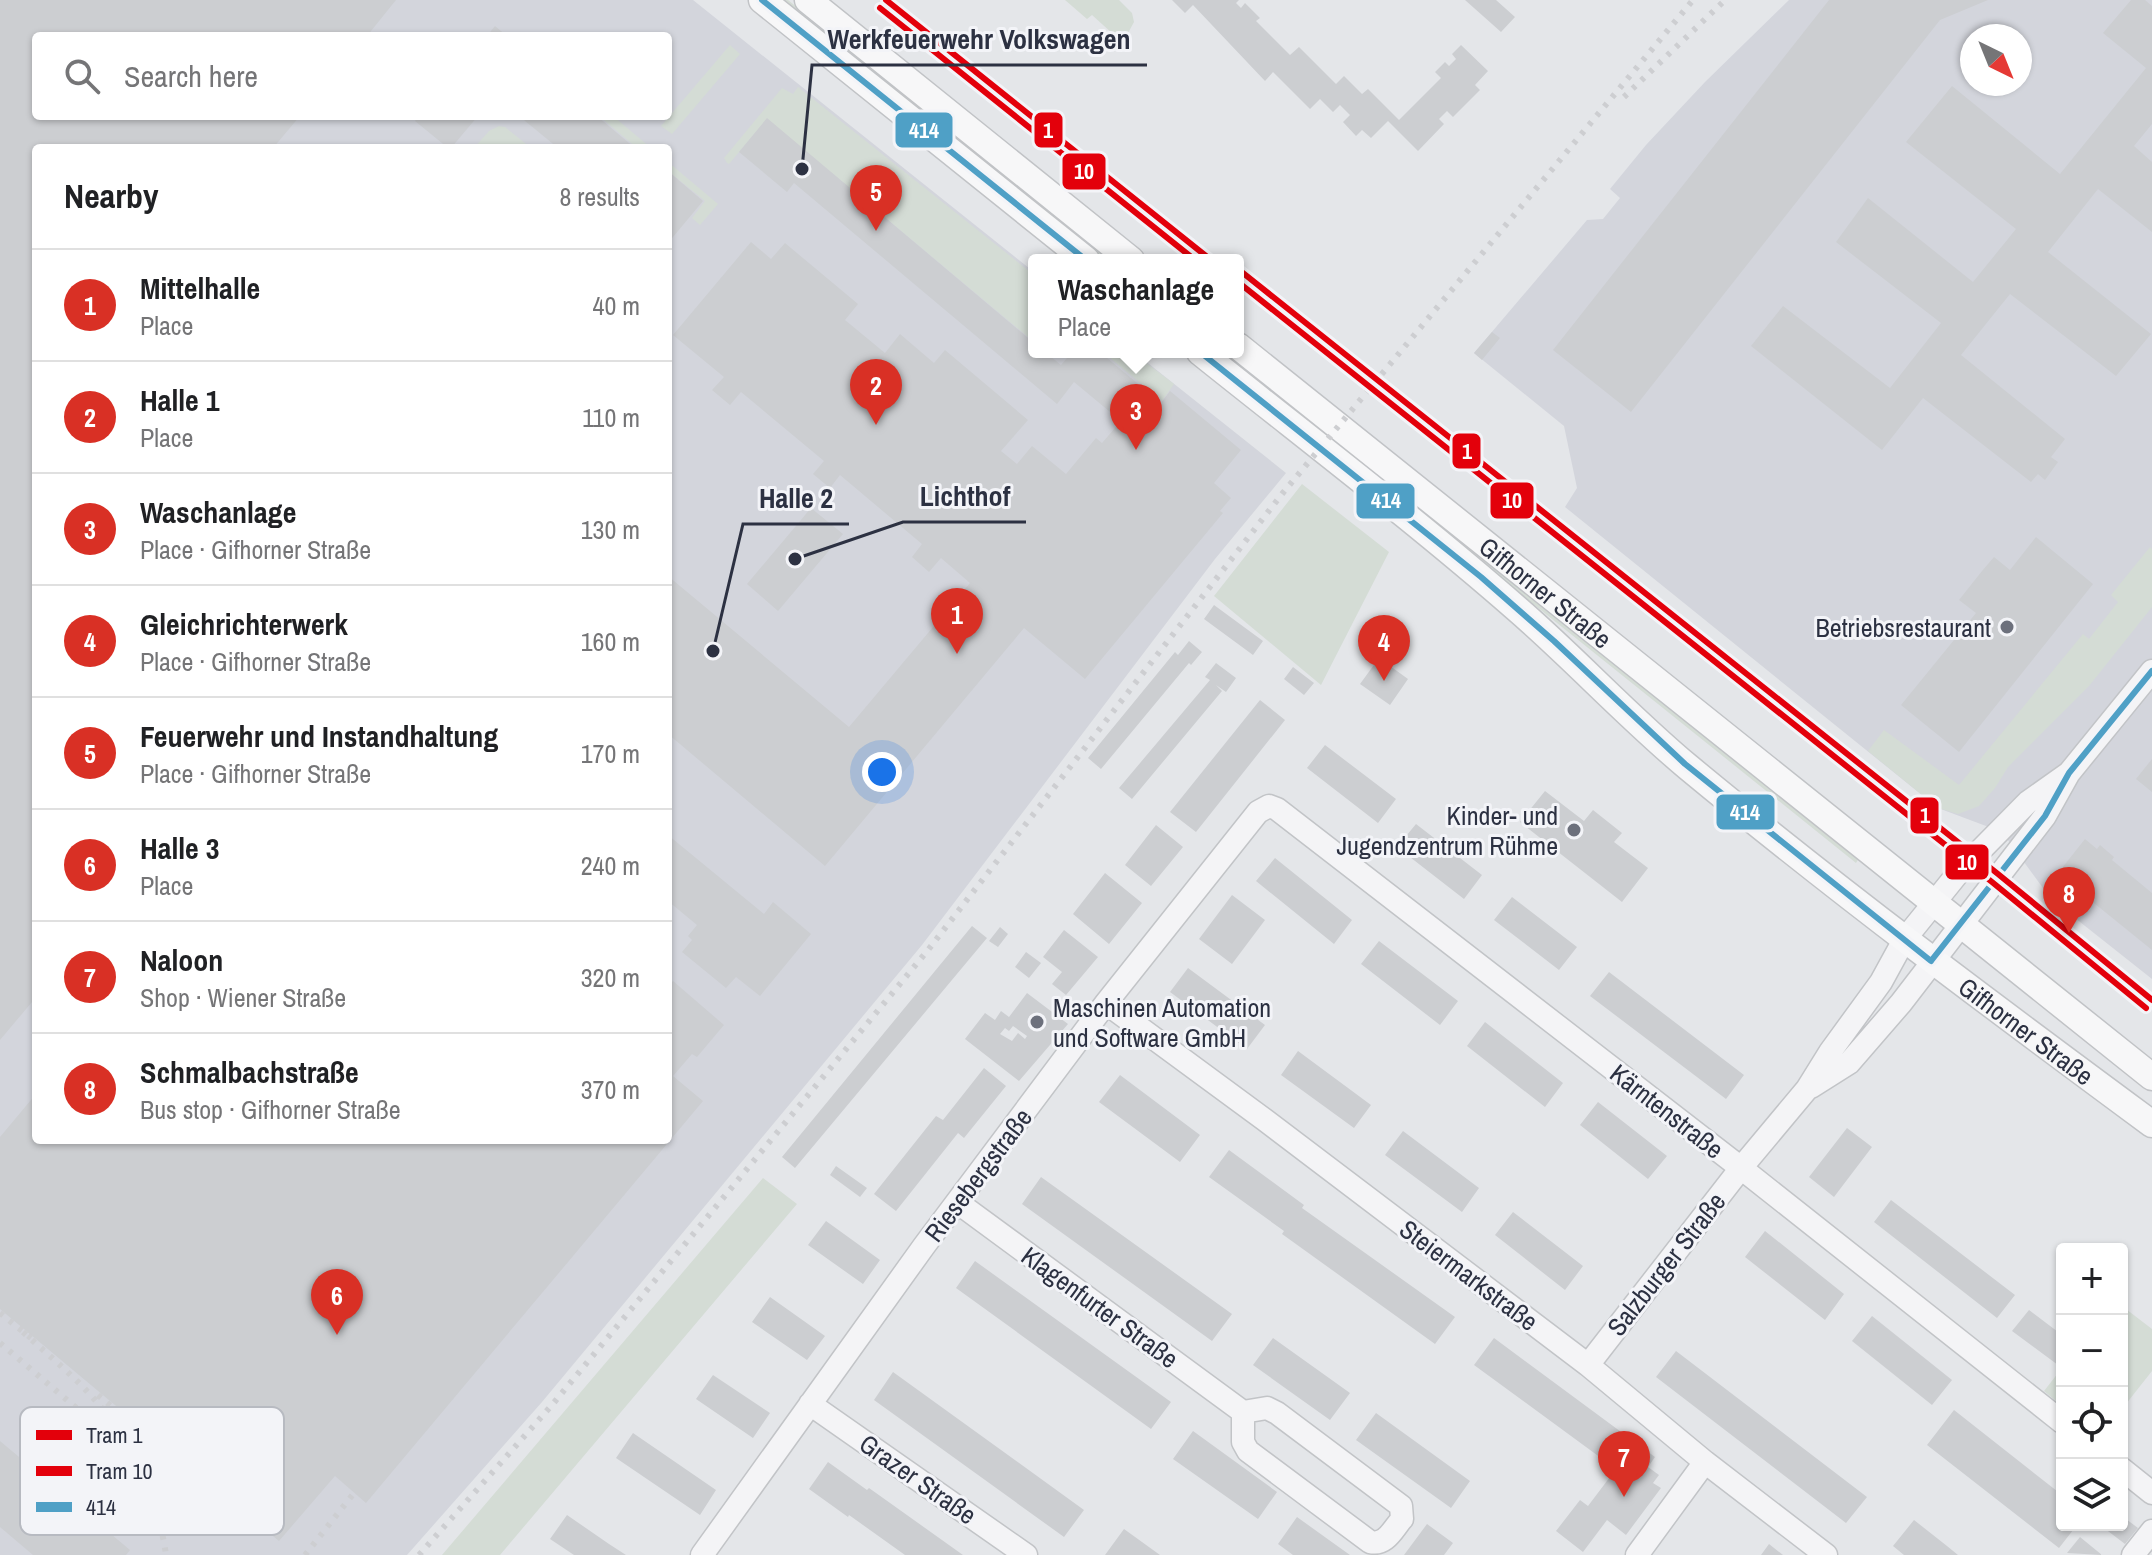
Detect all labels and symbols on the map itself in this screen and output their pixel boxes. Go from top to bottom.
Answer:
callout: Werkfeuerwehr Volkswagen [812,13,1147,65]
text: Werkfeuerwehr Volkswagen [828,20,1130,58]
north arrow [1960,24,2032,96]
line badge: 414 [894,111,954,149]
line badge: 1 [1033,111,1064,149]
text: 414 [909,115,939,145]
text: 1 [1043,115,1054,145]
line badge: 10 [1061,152,1107,191]
text: 10 [1074,156,1094,186]
pin: 5 [850,165,902,231]
pin: 2 [850,359,902,425]
pin: 3 [1110,384,1162,450]
line badge: 1 [1451,432,1482,470]
text: 1 [1462,436,1473,466]
callout: Lichthof [903,470,1026,522]
callout: Halle 2 [743,472,849,524]
text: Lichthof [920,477,1011,515]
text: Halle 2 [759,479,833,517]
line badge: 10 [1489,481,1535,520]
line badge: 414 [1355,482,1416,520]
text: 414 [1371,485,1401,515]
text: 10 [1502,485,1522,515]
street label: Gifhorner Straße [1472,528,1619,656]
pin: 1 [931,588,983,654]
place label: Betriebsrestaurant [1816,610,1991,645]
pin: 4 [1358,615,1410,681]
marker: Betriebsrestaurant [1998,618,2016,636]
your location [862,752,902,792]
line badge: 414 [1715,793,1776,831]
line badge: 1 [1909,796,1940,835]
text: 414 [1730,797,1760,827]
place label: Kinder- und Jugendzentrum Rühme [1336,798,1558,863]
text: 1 [1920,800,1931,830]
marker: Kinder- und Jugendzentrum Rühme [1565,821,1583,839]
line badge: 10 [1944,843,1990,881]
text: 10 [1957,847,1977,877]
pin: 8 [2043,867,2095,933]
street label: Gifhorner Straße [1952,969,2101,1093]
place label: Maschinen Automation und Software GmbH [1053,990,1271,1055]
marker: Maschinen Automation und Software GmbH [1028,1013,1046,1031]
street label: Kärntenstraße [1603,1056,1731,1166]
street label: Riesebergstraße [916,1101,1040,1249]
street label: Salzburger Straße [1599,1185,1733,1343]
street label: Steiermarkstraße [1393,1211,1545,1339]
street label: Klagenfurter Straße [1014,1238,1186,1376]
pin: 6 [311,1269,363,1335]
legend [20,1407,284,1535]
text: Tram 1 [86,1420,142,1450]
street label: Grazer Straße [853,1426,983,1532]
pin: 7 [1598,1431,1650,1497]
text: Tram 10 [86,1456,153,1486]
text: 414 [86,1492,116,1522]

